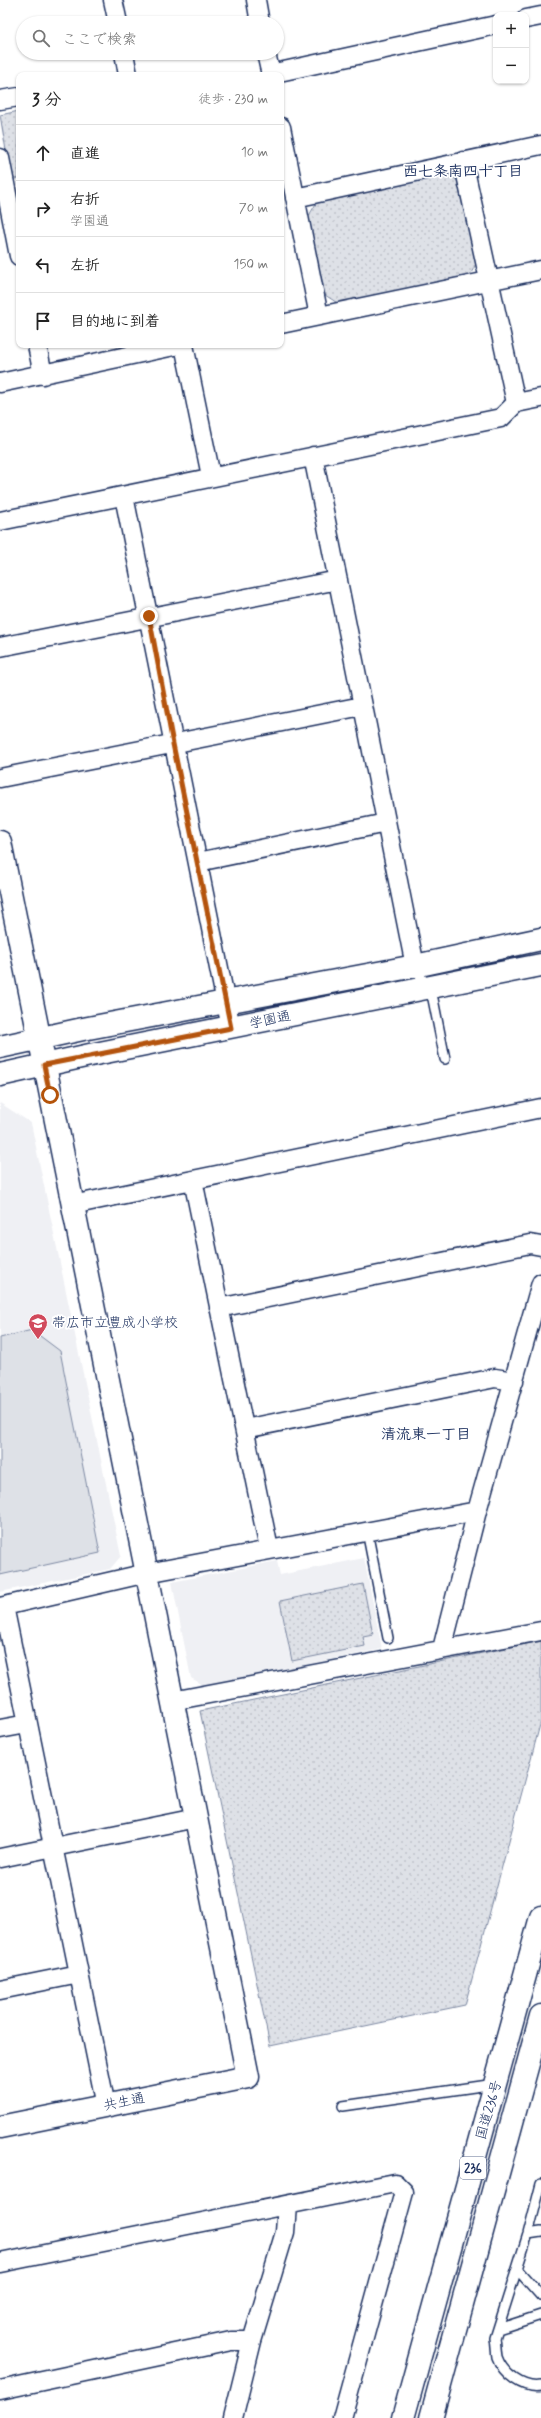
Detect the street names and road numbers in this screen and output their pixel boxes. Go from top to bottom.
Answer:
street label: 学園通 [248,1007,292,1033]
street label: 国道236号 [472,2078,506,2142]
street label: 共生通 [102,2089,146,2115]
road number: 236 [460,2157,486,2179]

